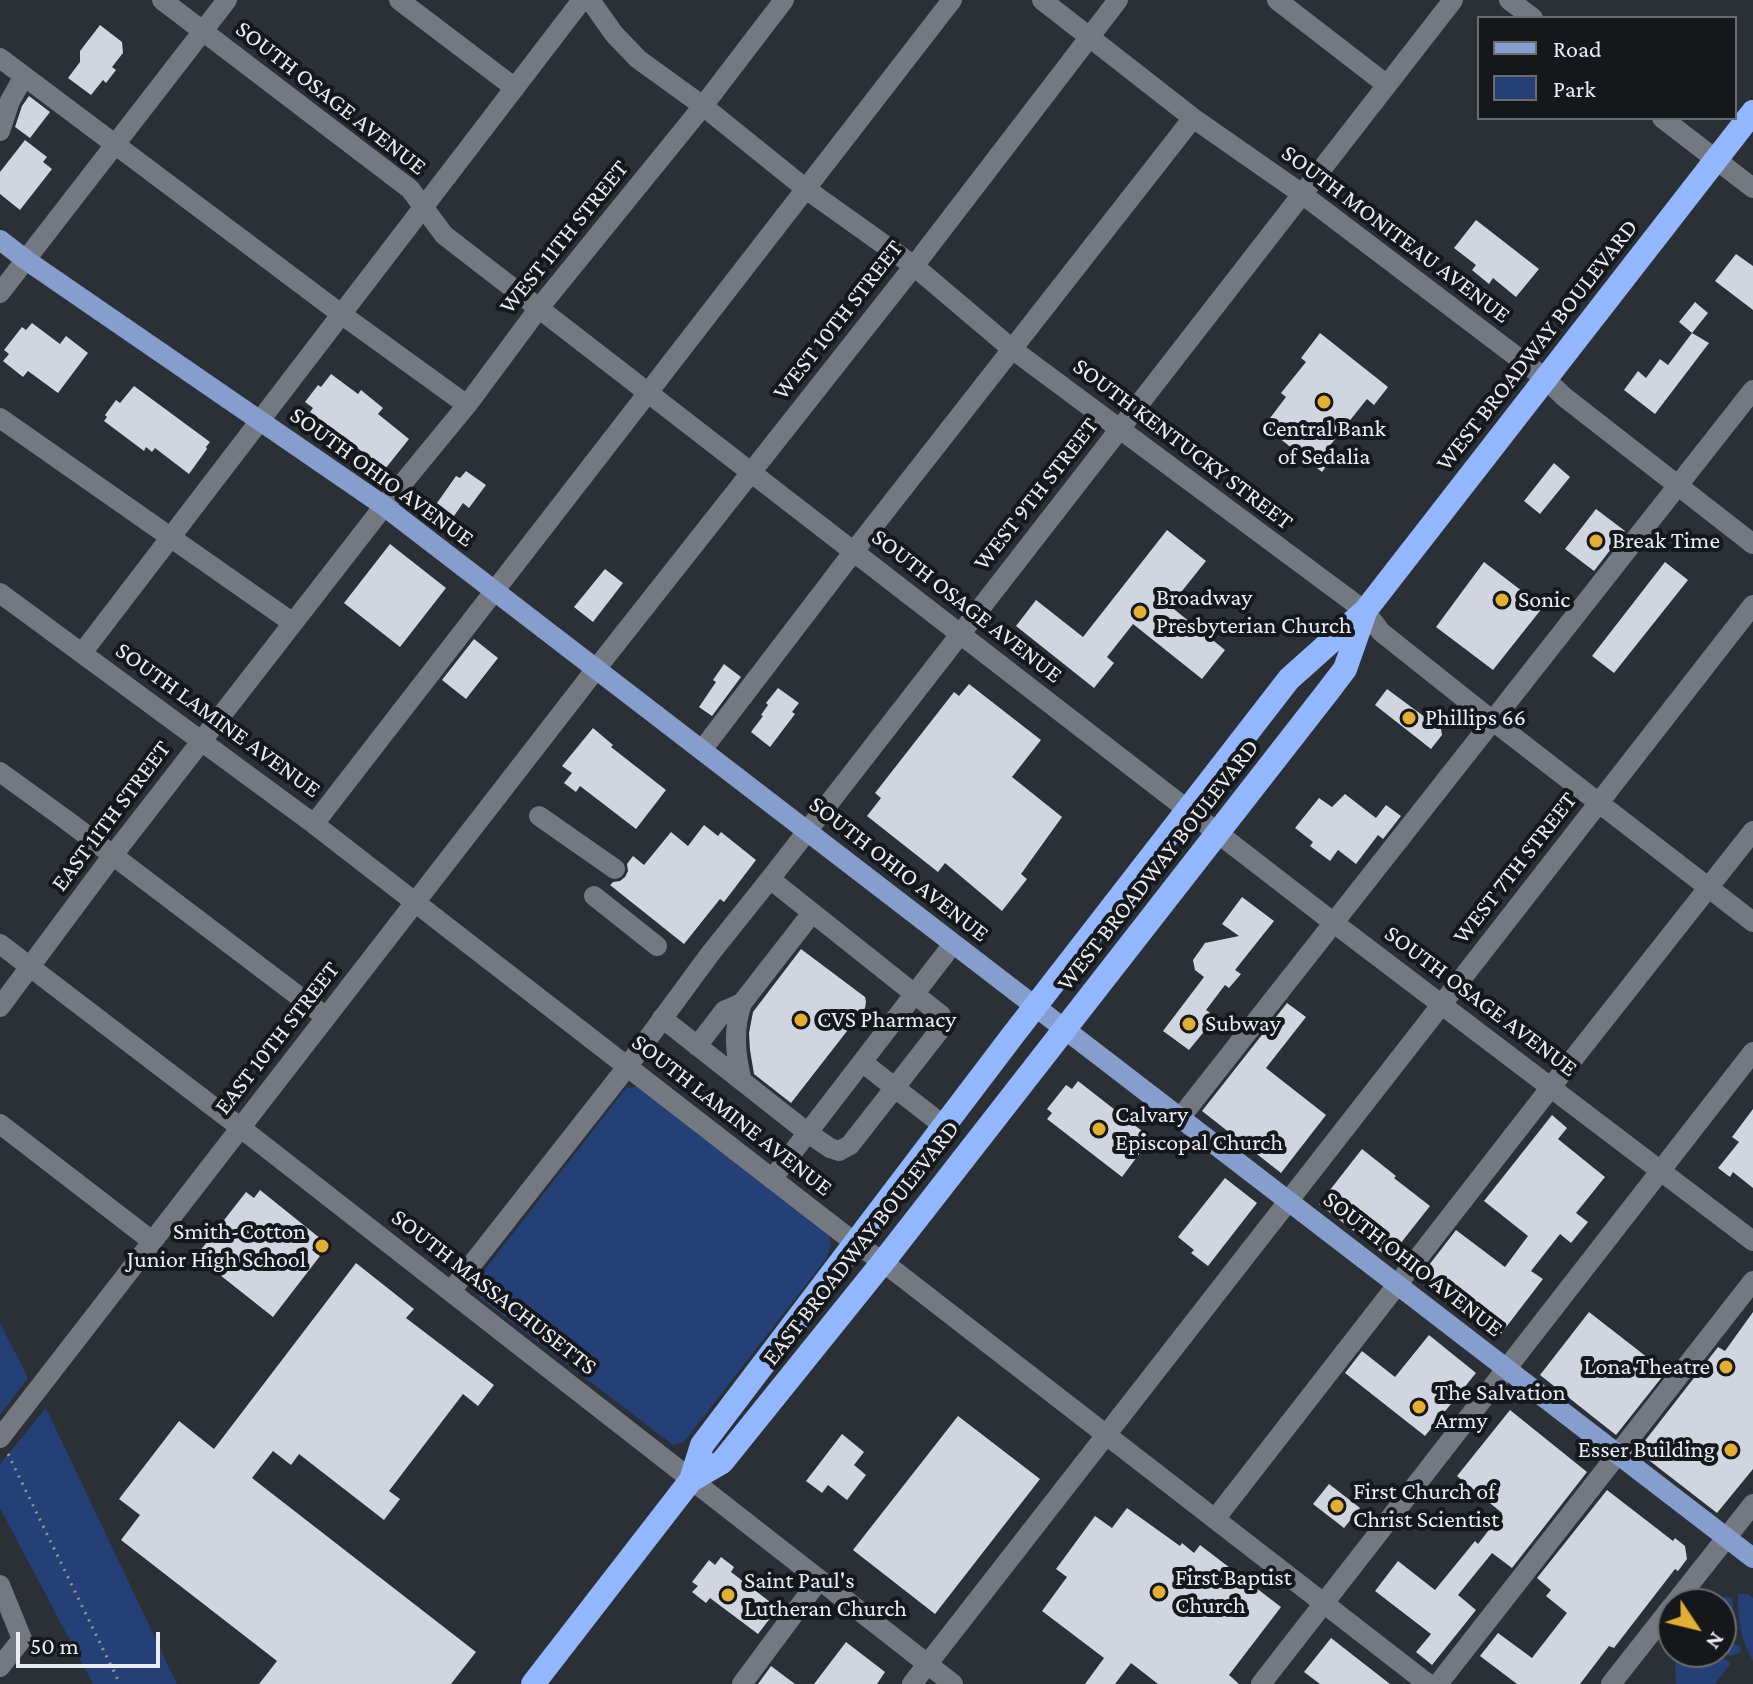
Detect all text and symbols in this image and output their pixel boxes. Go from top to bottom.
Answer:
street label: SOUTH OSAGE AVENUE [230,15,432,181]
legend [1477,16,1737,120]
text: Road [1553,35,1602,62]
text: Park [1553,75,1596,102]
street label: SOUTH MONITEAU AVENUE [1276,139,1516,329]
street label: WEST 11TH STREET [493,154,635,320]
street label: WEST BROADWAY BOULEVARD [1430,213,1644,477]
street label: WEST 10TH STREET [767,234,909,406]
street label: SOUTH KENTUCKY STREET [1067,352,1299,536]
marker: Central Bank of Sedalia [1315,393,1333,411]
street label: SOUTH OHIO AVENUE [284,401,480,553]
street label: WEST 9TH STREET [967,412,1105,576]
place label: Central Bank of Sedalia [1262,415,1386,471]
street label: SOUTH OSAGE AVENUE [866,523,1068,689]
place label: Break Time [1612,527,1720,555]
marker: Break Time [1587,532,1605,550]
place label: Broadway Presbyterian Church [1156,584,1352,640]
place label: Sonic [1518,586,1570,614]
marker: Sonic [1493,591,1511,609]
marker: Broadway Presbyterian Church [1131,603,1149,621]
street label: SOUTH LAMINE AVENUE [110,636,326,804]
place label: Phillips 66 [1425,704,1526,732]
marker: Phillips 66 [1400,709,1418,727]
street label: WEST BROADWAY BOULEVARD [1051,733,1265,997]
street label: EAST 11TH STREET [45,735,177,897]
street label: WEST 7TH STREET [1447,786,1583,950]
street label: SOUTH OHIO AVENUE [803,790,995,948]
street label: SOUTH OSAGE AVENUE [1379,919,1583,1083]
street label: EAST 10TH STREET [208,956,346,1120]
place label: CVS Pharmacy [817,1006,956,1034]
place label: Subway [1205,1010,1281,1038]
marker: CVS Pharmacy [792,1011,810,1029]
marker: Subway [1180,1015,1198,1033]
street label: SOUTH LAMINE AVENUE [626,1028,838,1202]
place label: Calvary Episcopal Church [1115,1101,1283,1157]
street label: EAST BROADWAY BOULEVARD [756,1115,966,1371]
marker: Calvary Episcopal Church [1090,1120,1108,1138]
street label: SOUTH OHIO AVENUE [1317,1185,1509,1343]
street label: SOUTH MASSACHUSETTS [386,1203,602,1381]
place label: Smith-Cotton Junior High School [127,1218,306,1274]
marker: Smith-Cotton Junior High School [313,1237,331,1255]
place label: Lona Theatre [1584,1353,1710,1381]
marker: Lona Theatre [1717,1358,1735,1376]
place label: The Salvation Army [1435,1379,1566,1435]
marker: The Salvation Army [1410,1398,1428,1416]
place label: Esser Building [1578,1436,1715,1464]
marker: Esser Building [1722,1441,1740,1459]
place label: First Church of Christ Scientist [1353,1478,1499,1534]
marker: First Church of Christ Scientist [1328,1497,1346,1515]
place label: First Baptist Church [1175,1564,1292,1620]
place label: Saint Paul's Lutheran Church [744,1567,907,1623]
marker: First Baptist Church [1150,1583,1168,1601]
marker: Saint Paul's Lutheran Church [719,1586,737,1604]
north arrow [1657,1588,1737,1668]
scale bar [20,1616,164,1666]
text: N [1701,1628,1730,1654]
text: 50 m [30,1632,79,1659]

